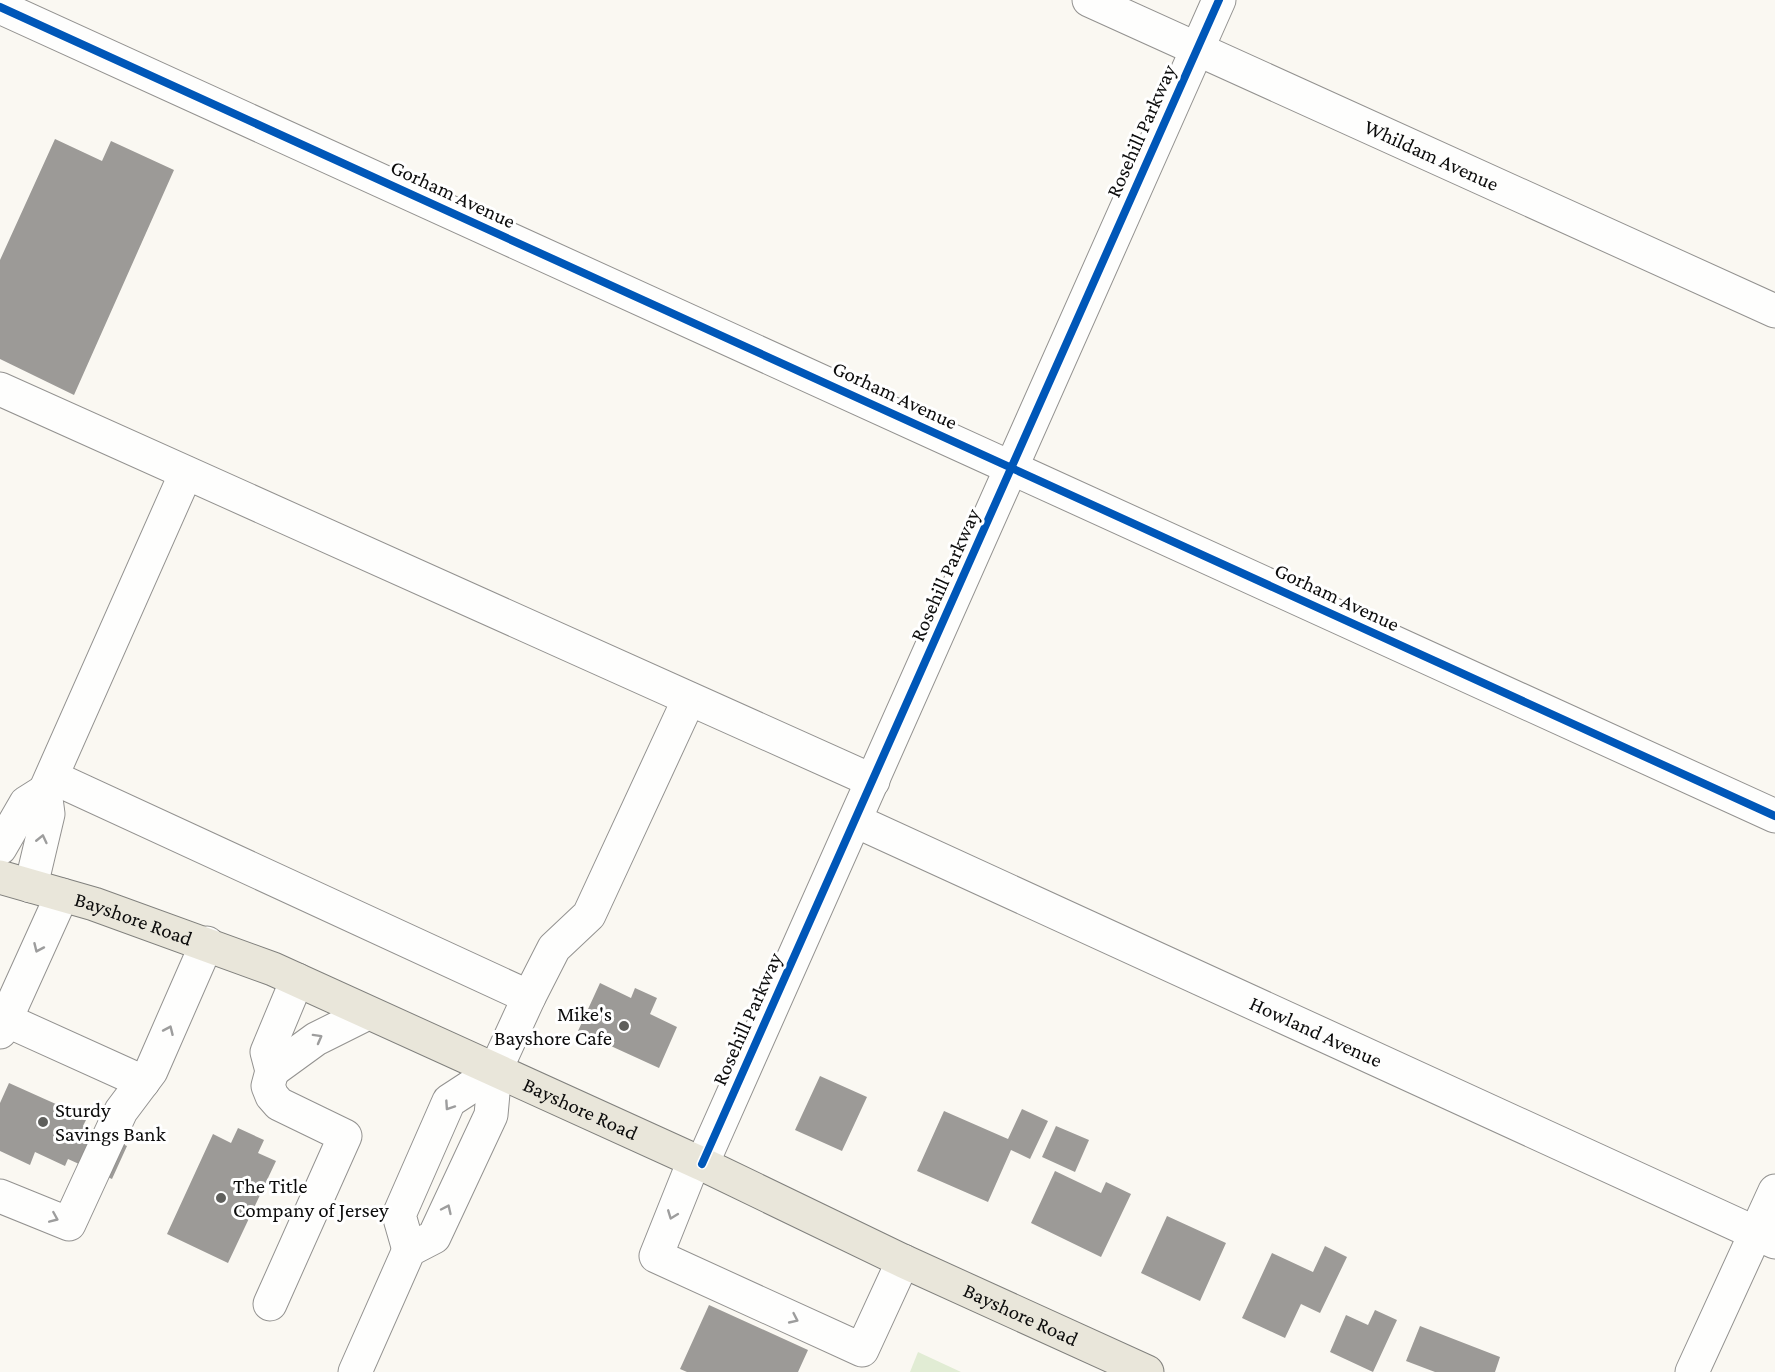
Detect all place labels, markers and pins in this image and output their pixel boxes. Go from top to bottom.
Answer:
place label: Mike's Bayshore Cafe [494,1002,612,1050]
marker: Mike's Bayshore Cafe [617,1019,631,1033]
place label: Sturdy Savings Bank [55,1098,166,1146]
marker: Sturdy Savings Bank [36,1115,50,1129]
place label: The Title Company of Jersey [233,1174,389,1222]
marker: The Title Company of Jersey [214,1191,228,1205]

